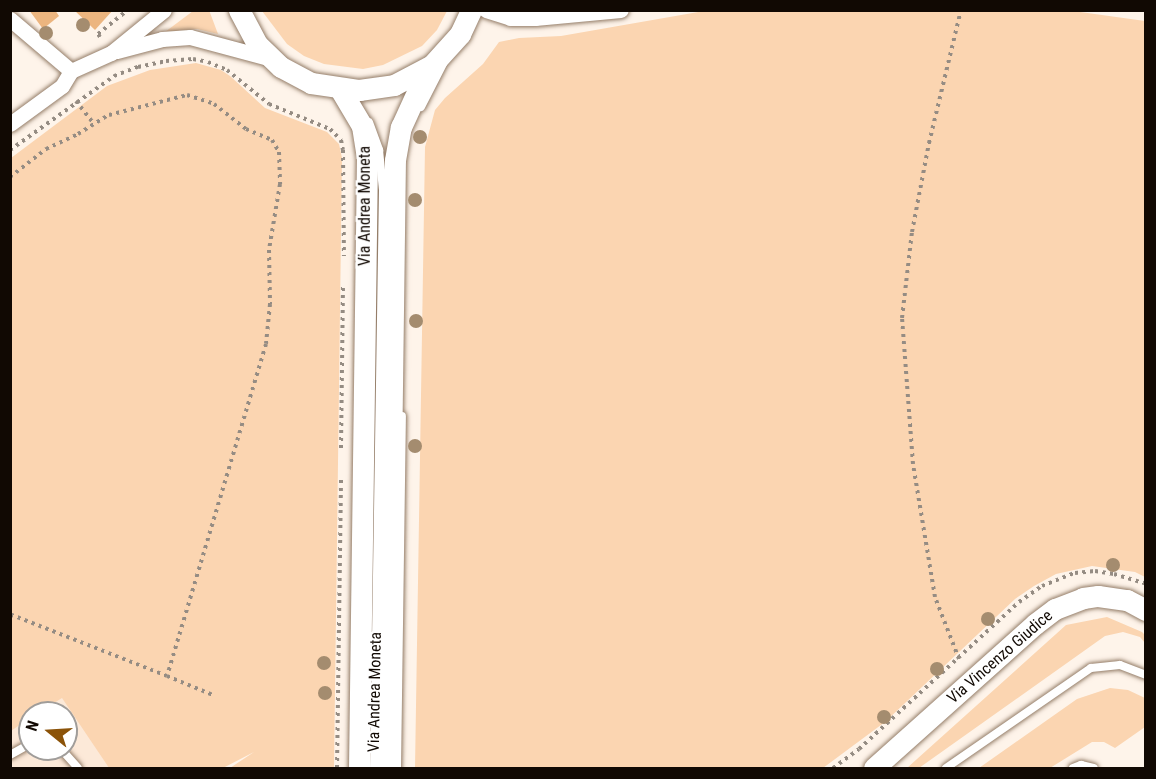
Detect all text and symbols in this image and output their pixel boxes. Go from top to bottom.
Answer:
street label: Via Andrea Moneta [355,146,375,266]
street label: Via Vincenzo Giudice [944,606,1056,708]
street label: Via Andrea Moneta [364,632,386,752]
north arrow [18,701,78,761]
text: N [22,718,43,734]

